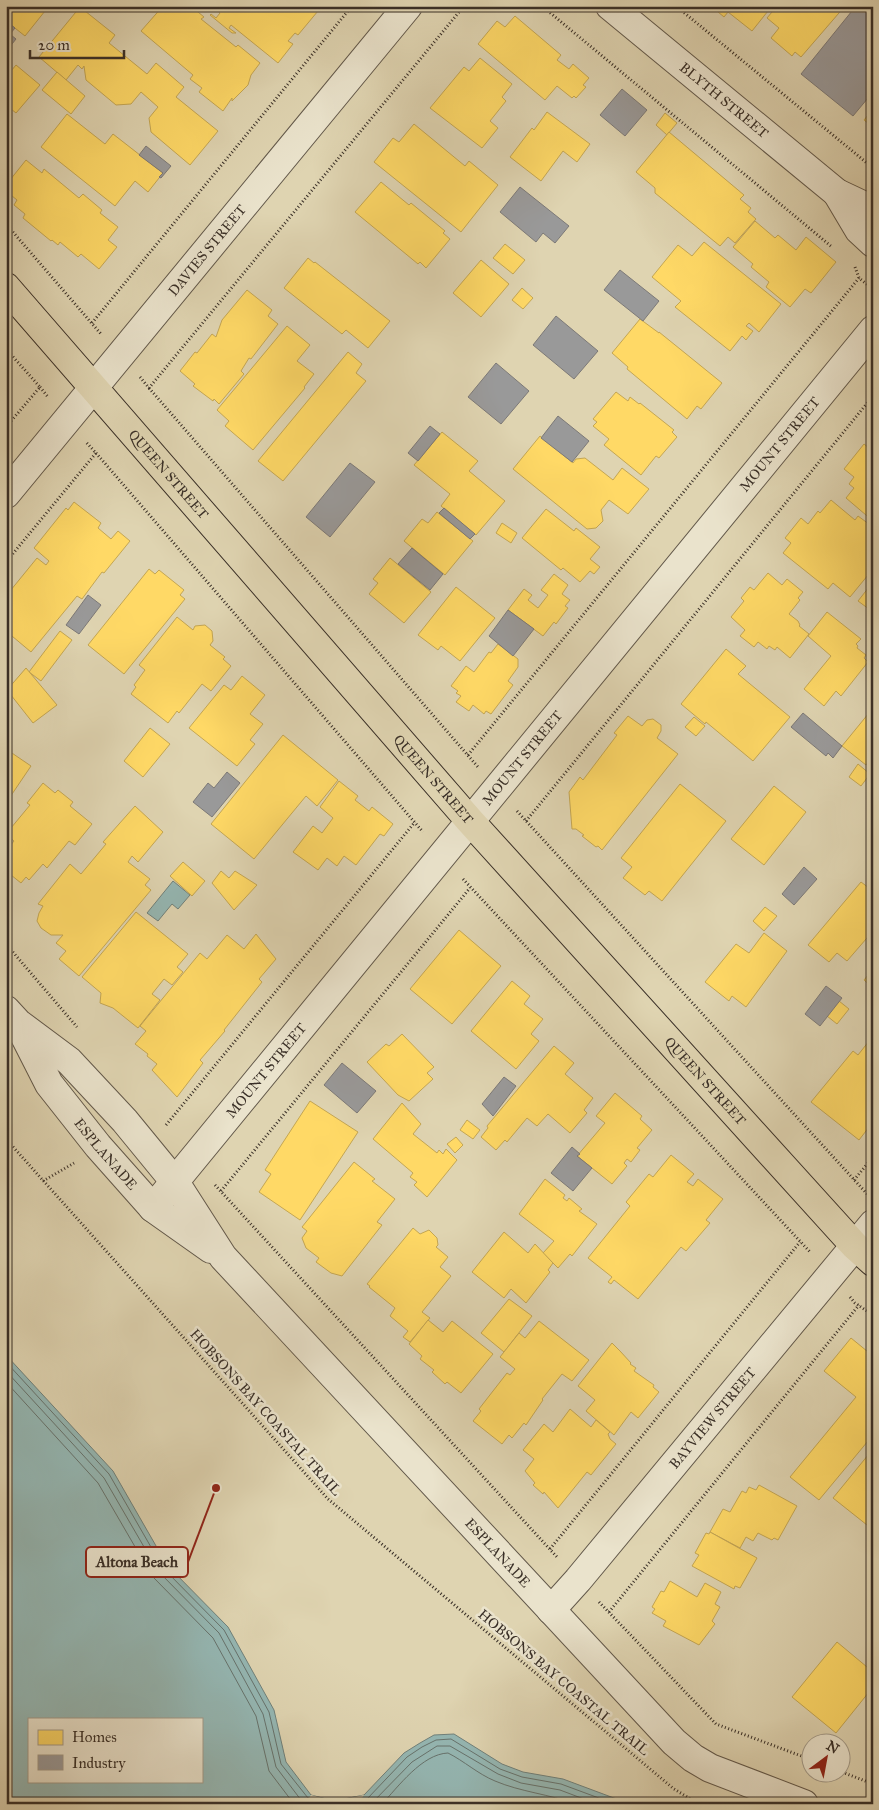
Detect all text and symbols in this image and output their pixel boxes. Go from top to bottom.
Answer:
scale bar [30,28,124,60]
text: 20 m [38,36,70,54]
street label: BLYTH STREET [676,59,772,142]
street label: DAVIES STREET [165,201,250,300]
street label: MOUNT STREET [736,393,824,495]
street label: QUEEN STREET [125,426,212,523]
street label: MOUNT STREET [479,707,567,809]
street label: QUEEN STREET [390,731,477,828]
street label: MOUNT STREET [222,1020,310,1122]
street label: QUEEN STREET [661,1034,749,1129]
street label: ESPLANADE [70,1115,141,1193]
street label: HOBSONS BAY COASTAL TRAIL [186,1326,345,1500]
street label: BAYVIEW STREET [666,1364,760,1472]
street label: ESPLANADE [461,1515,534,1591]
callout: Altona Beach [86,1547,188,1577]
text: Altona Beach [95,1553,179,1571]
street label: HOBSONS BAY COASTAL TRAIL [475,1606,653,1759]
legend [28,1718,202,1782]
text: Homes [72,1728,117,1746]
north arrow [802,1732,852,1782]
text: N [823,1737,842,1758]
text: Industry [72,1754,126,1772]

